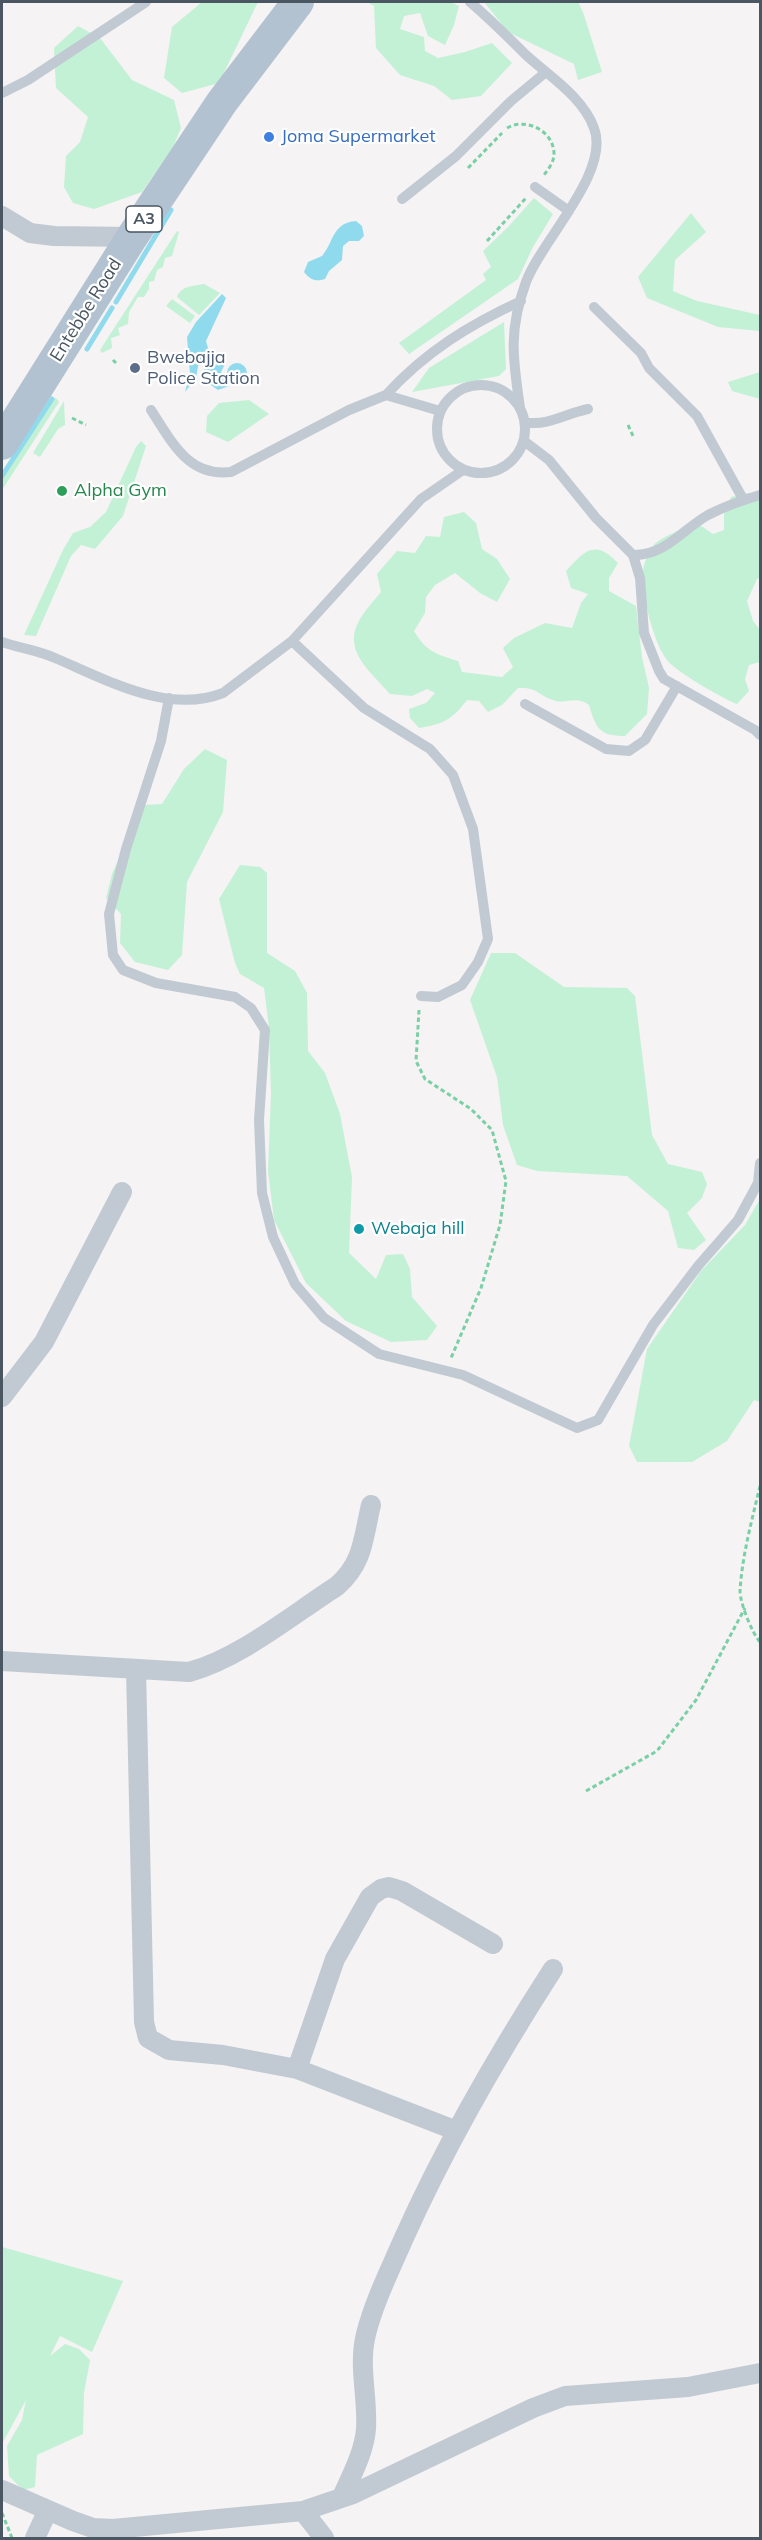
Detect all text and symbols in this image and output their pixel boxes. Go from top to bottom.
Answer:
place label: Joma Supermarket [281,126,435,148]
marker: Joma Supermarket [262,130,276,144]
road number: A3 [126,206,162,232]
street label: Entebbe Road [46,255,126,365]
place label: Bwebajja Police Station [147,347,260,389]
marker: Bwebajja Police Station [128,361,142,375]
place label: Alpha Gym [74,480,167,502]
marker: Alpha Gym [55,484,69,498]
place label: Webaja hill [371,1218,465,1240]
marker: Webaja hill [352,1222,366,1236]

